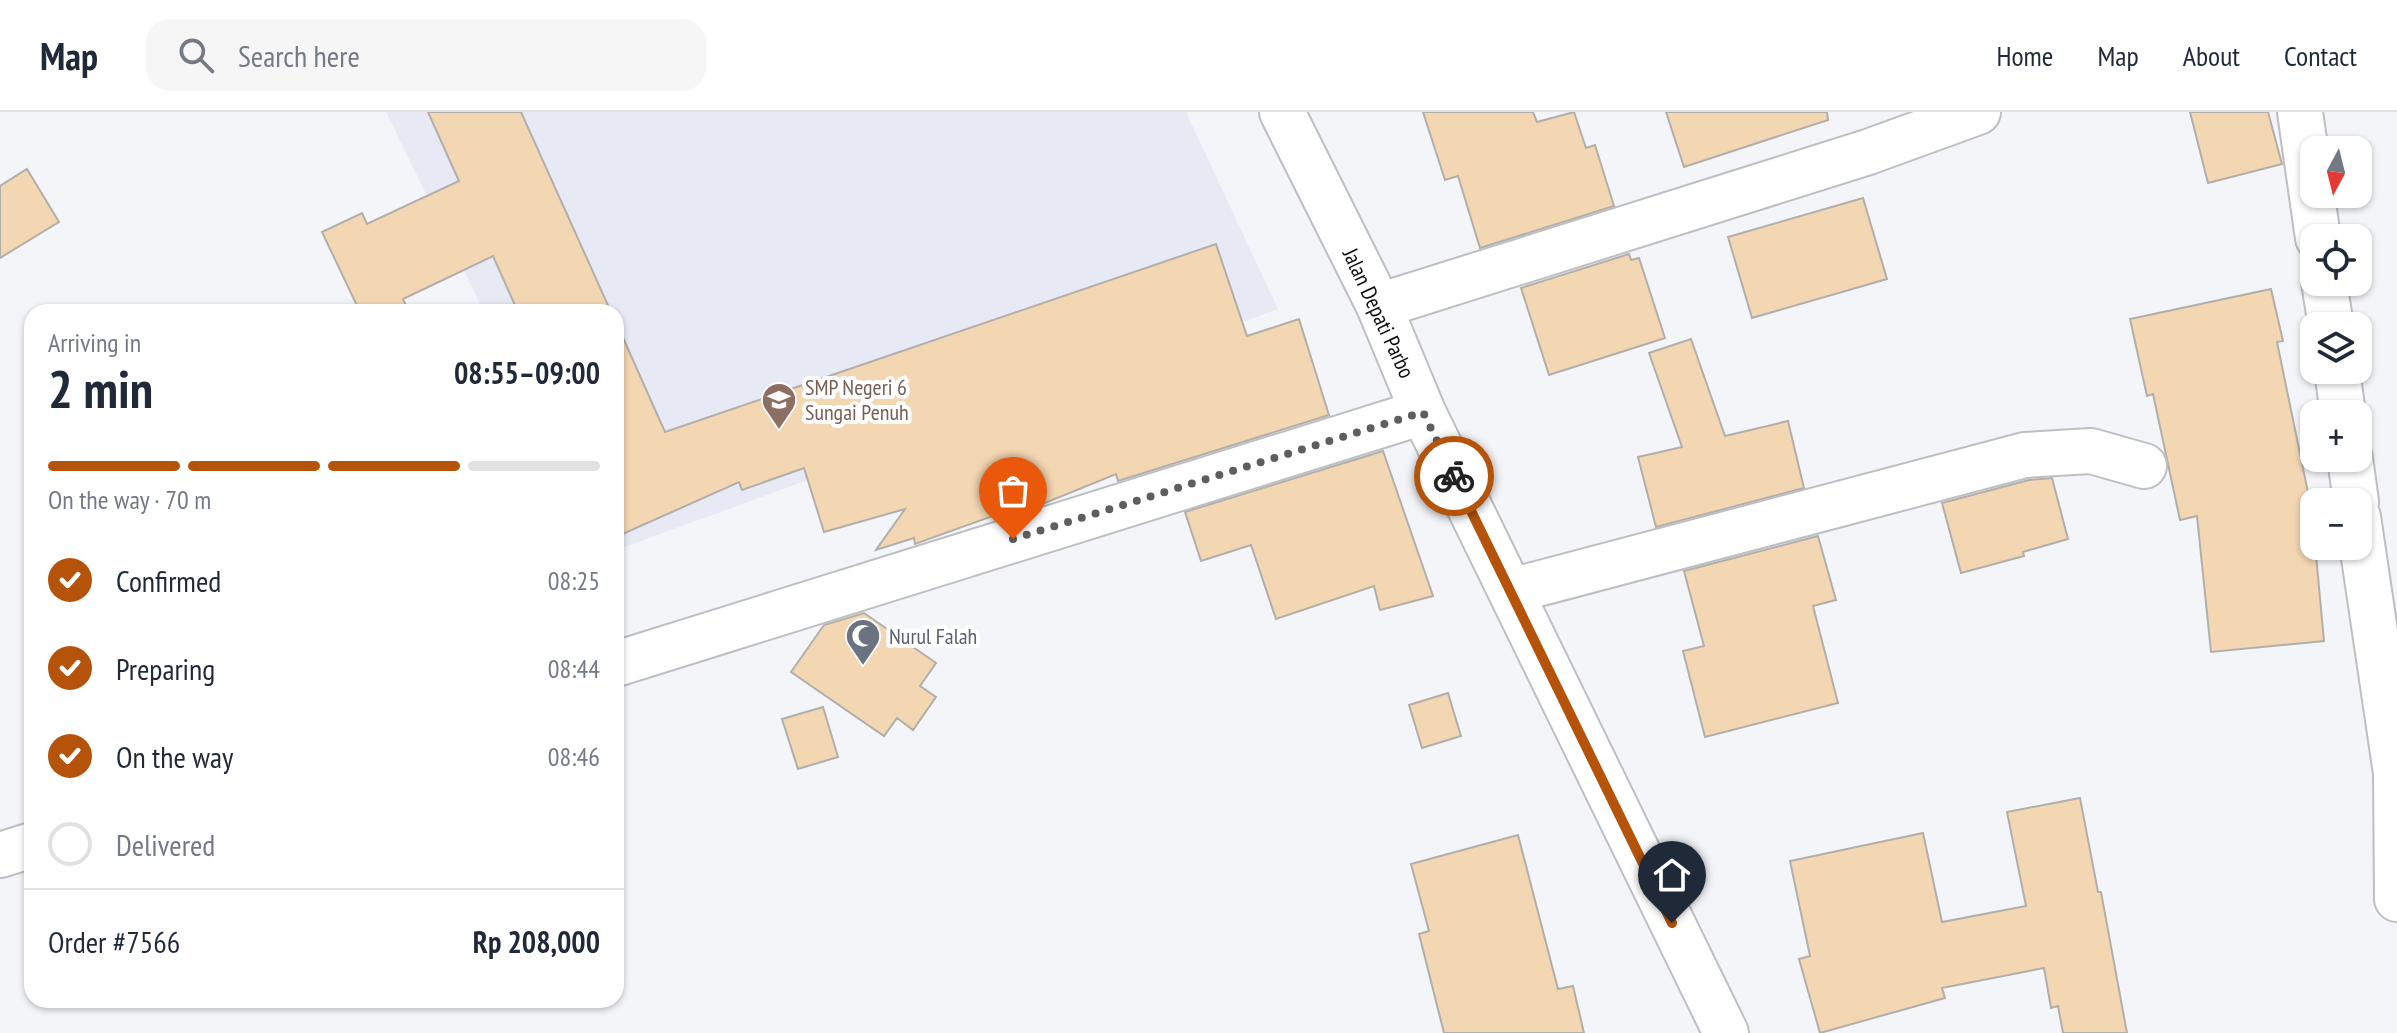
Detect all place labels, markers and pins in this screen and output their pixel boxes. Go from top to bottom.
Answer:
place label: SMP Negeri 6 Sungai Penuh [805,373,909,426]
school or university icon: SMP Negeri 6 Sungai Penuh [760,381,798,431]
pin [979,457,1047,539]
mosque icon: Nurul Falah [844,617,882,667]
place label: Nurul Falah [889,622,977,650]
pin [1638,841,1706,923]

